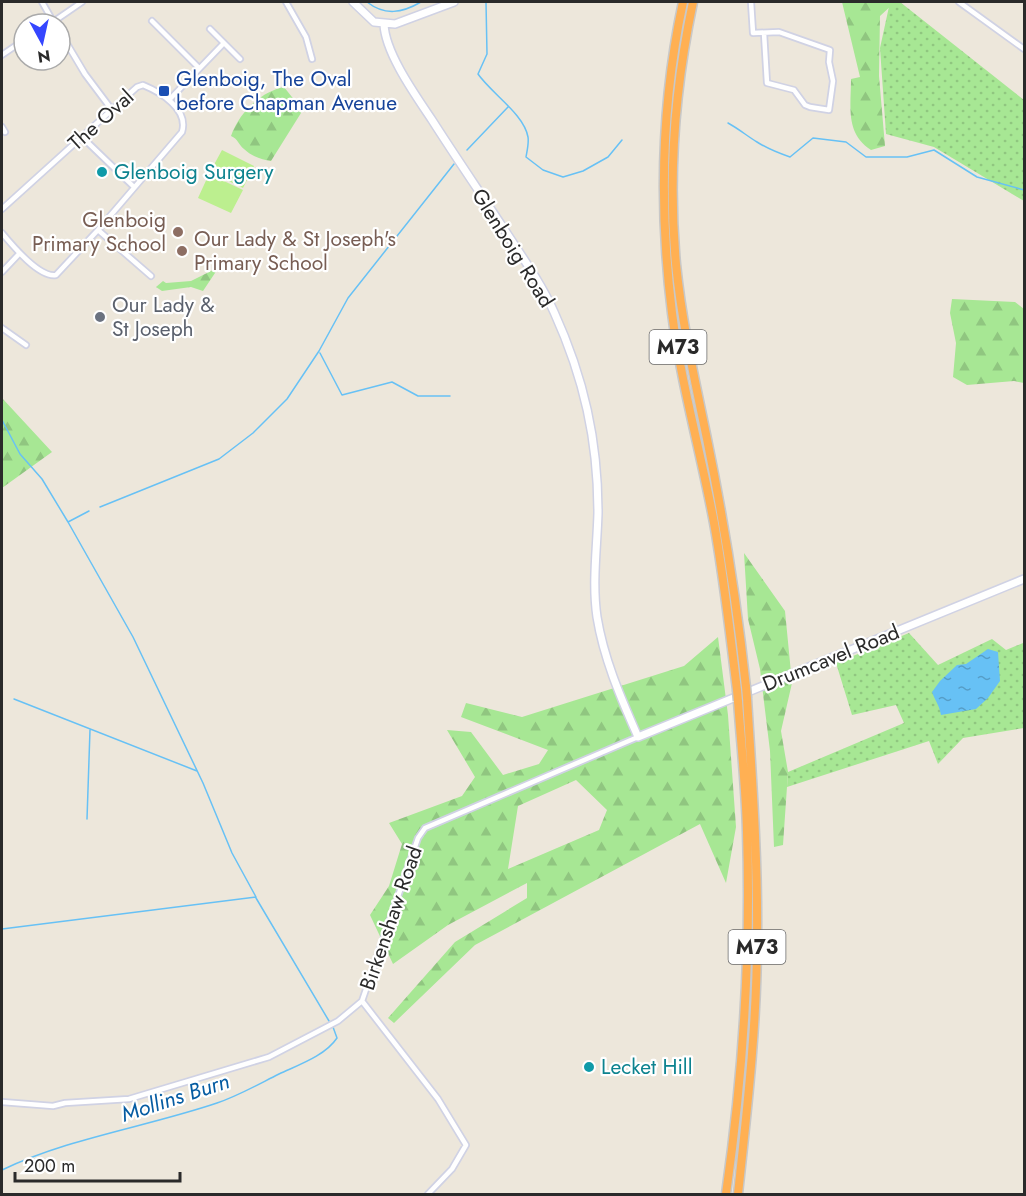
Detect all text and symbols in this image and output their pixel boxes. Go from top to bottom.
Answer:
north arrow [12,12,72,72]
text: N [36,44,52,69]
place label: Glenboig, The Oval before Chapman Avenue [176,64,397,118]
street label: The Oval [62,82,140,158]
marker: Glenboig, The Oval before Chapman Avenue [157,84,171,98]
place label: Glenboig Surgery [114,157,274,187]
marker: Glenboig Surgery [95,165,109,179]
street label: Glenboig Road [464,183,562,313]
place label: Glenboig Primary School [32,205,166,259]
place label: Our Lady & St Joseph's Primary School [194,224,396,278]
marker: Glenboig Primary School [171,225,185,239]
marker: Our Lady & St Joseph's Primary School [175,244,189,258]
place label: Our Lady & St Joseph [112,290,214,344]
marker: Our Lady & St Joseph [93,310,107,324]
road number: M73 [650,330,706,364]
street label: Drumcavel Road [758,617,904,699]
street label: Birkenshaw Road [352,842,430,994]
road number: M73 [728,930,786,964]
place label: Lecket Hill [601,1052,693,1082]
marker: Lecket Hill [582,1060,596,1074]
water label: Mollins Burn [117,1064,233,1130]
scale bar [15,1145,180,1183]
text: 200 m [24,1153,75,1179]

